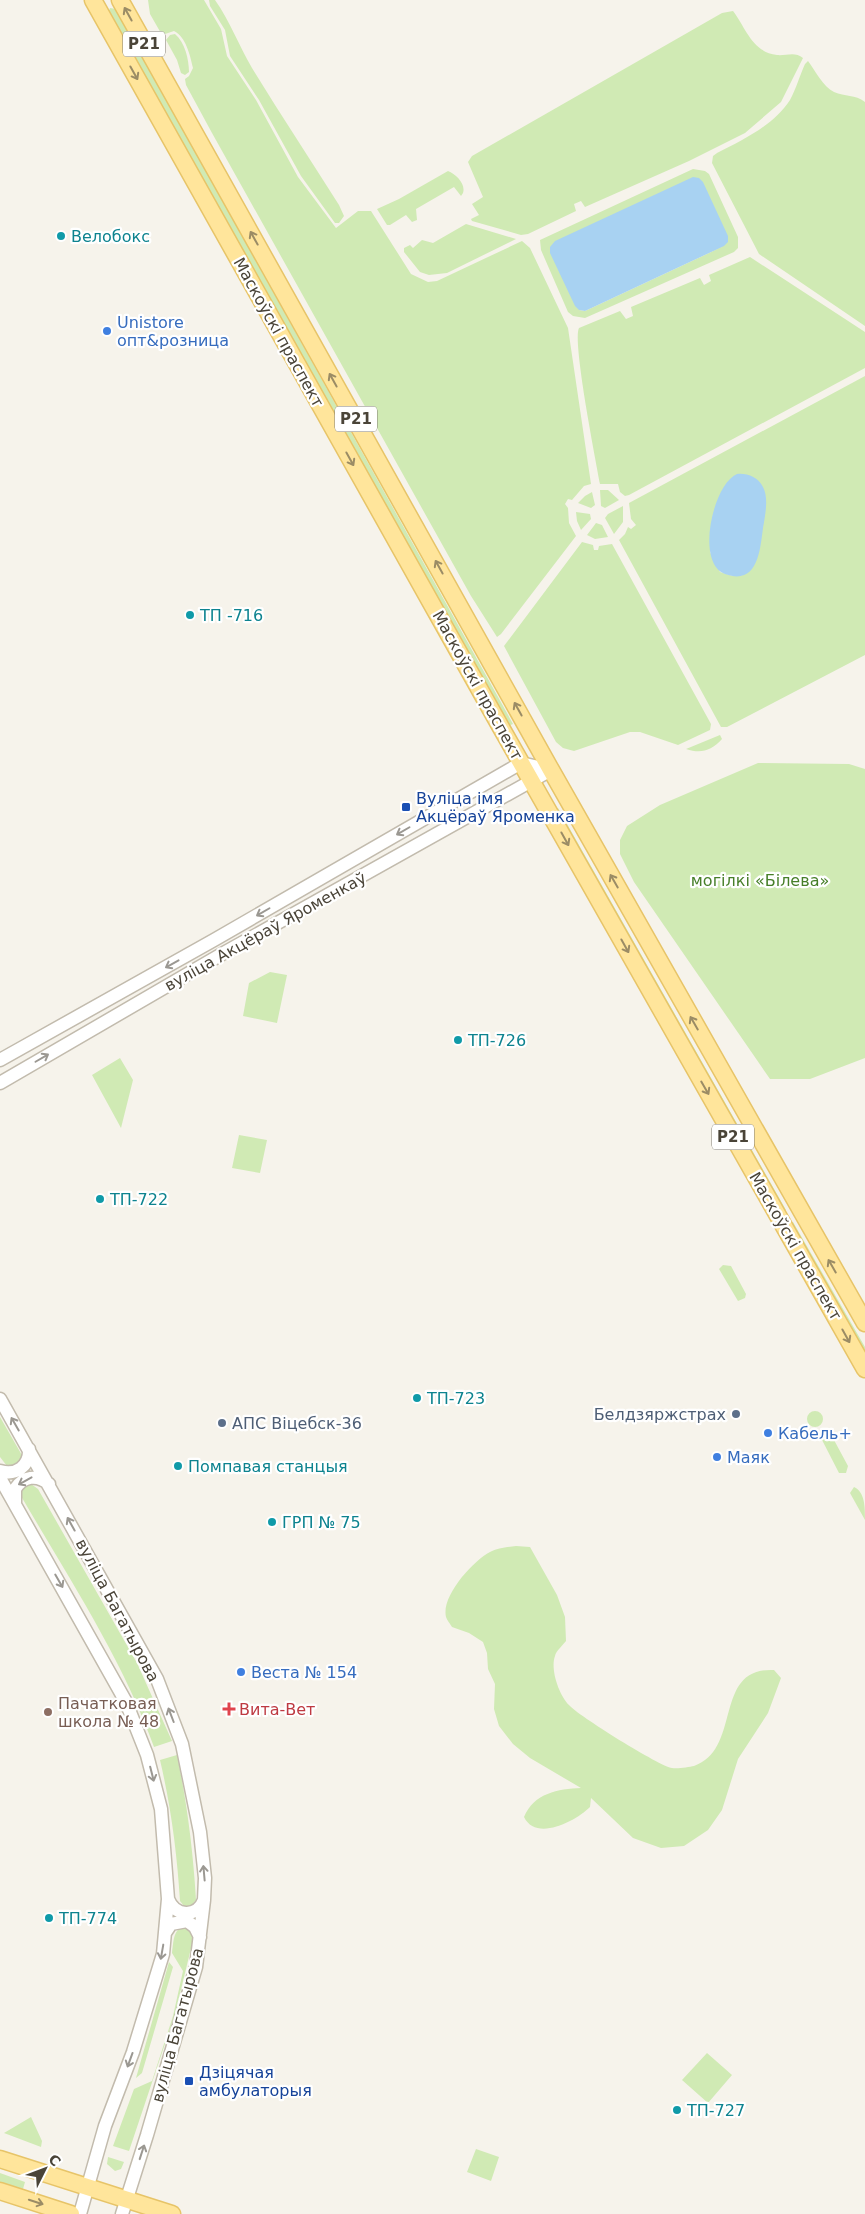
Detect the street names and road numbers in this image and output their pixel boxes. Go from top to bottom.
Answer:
road number: Р21 [123,32,165,56]
street label: Маскоўскі праспект [230,254,328,410]
road number: Р21 [335,406,377,432]
street label: Маскоўскі праспект [429,607,527,763]
street label: вуліца Акцёраў Яроменкаў [161,868,369,995]
road number: Р21 [712,1124,754,1150]
street label: Маскоўскі праспект [745,1169,846,1324]
street label: вуліца Багатырова [72,1535,163,1685]
street label: вуліца Багатырова [148,1946,207,2105]

